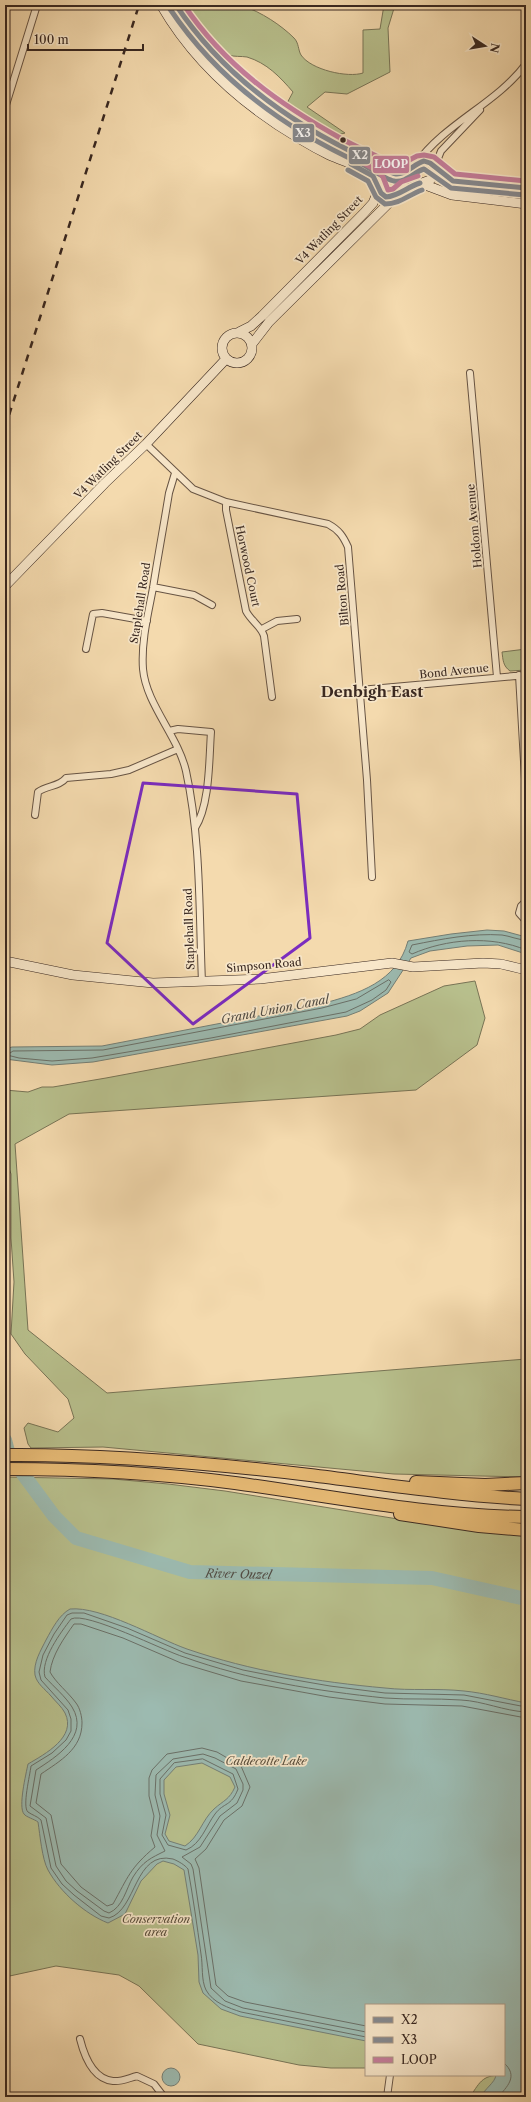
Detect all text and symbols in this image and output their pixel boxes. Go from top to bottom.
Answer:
scale bar [28,26,143,52]
north arrow [465,26,505,66]
text: 100 m [34,32,69,47]
text: N [487,42,503,55]
line badge: X3 [292,123,315,143]
text: X3 [294,126,311,140]
unlabelled marker [338,135,348,145]
line badge: X2 [348,146,371,165]
text: X2 [351,148,368,162]
line badge: LOOP [372,155,410,174]
text: LOOP [374,157,408,171]
street label: V4 Watling Street [292,193,366,268]
street label: V4 Watling Street [70,428,145,503]
street label: Holdom Avenue [463,483,485,569]
street label: Horwood Court [233,524,263,608]
street label: Staplehall Road [127,561,153,645]
street label: Bilton Road [332,563,352,626]
street label: Bond Avenue [419,660,489,682]
district label: Denbigh East [321,682,423,701]
street label: Staplehall Road [181,888,197,970]
street label: Simpson Road [226,955,303,975]
water label: Grand Union Canal [220,991,332,1027]
water label: River Ouzel [204,1565,273,1582]
park label: Caldecotte Lake [226,1754,307,1768]
park label: Conservation area [122,1912,190,1939]
legend [365,2004,505,2076]
text: X2 [400,2012,418,2027]
text: X3 [400,2032,417,2047]
text: LOOP [401,2052,437,2067]

